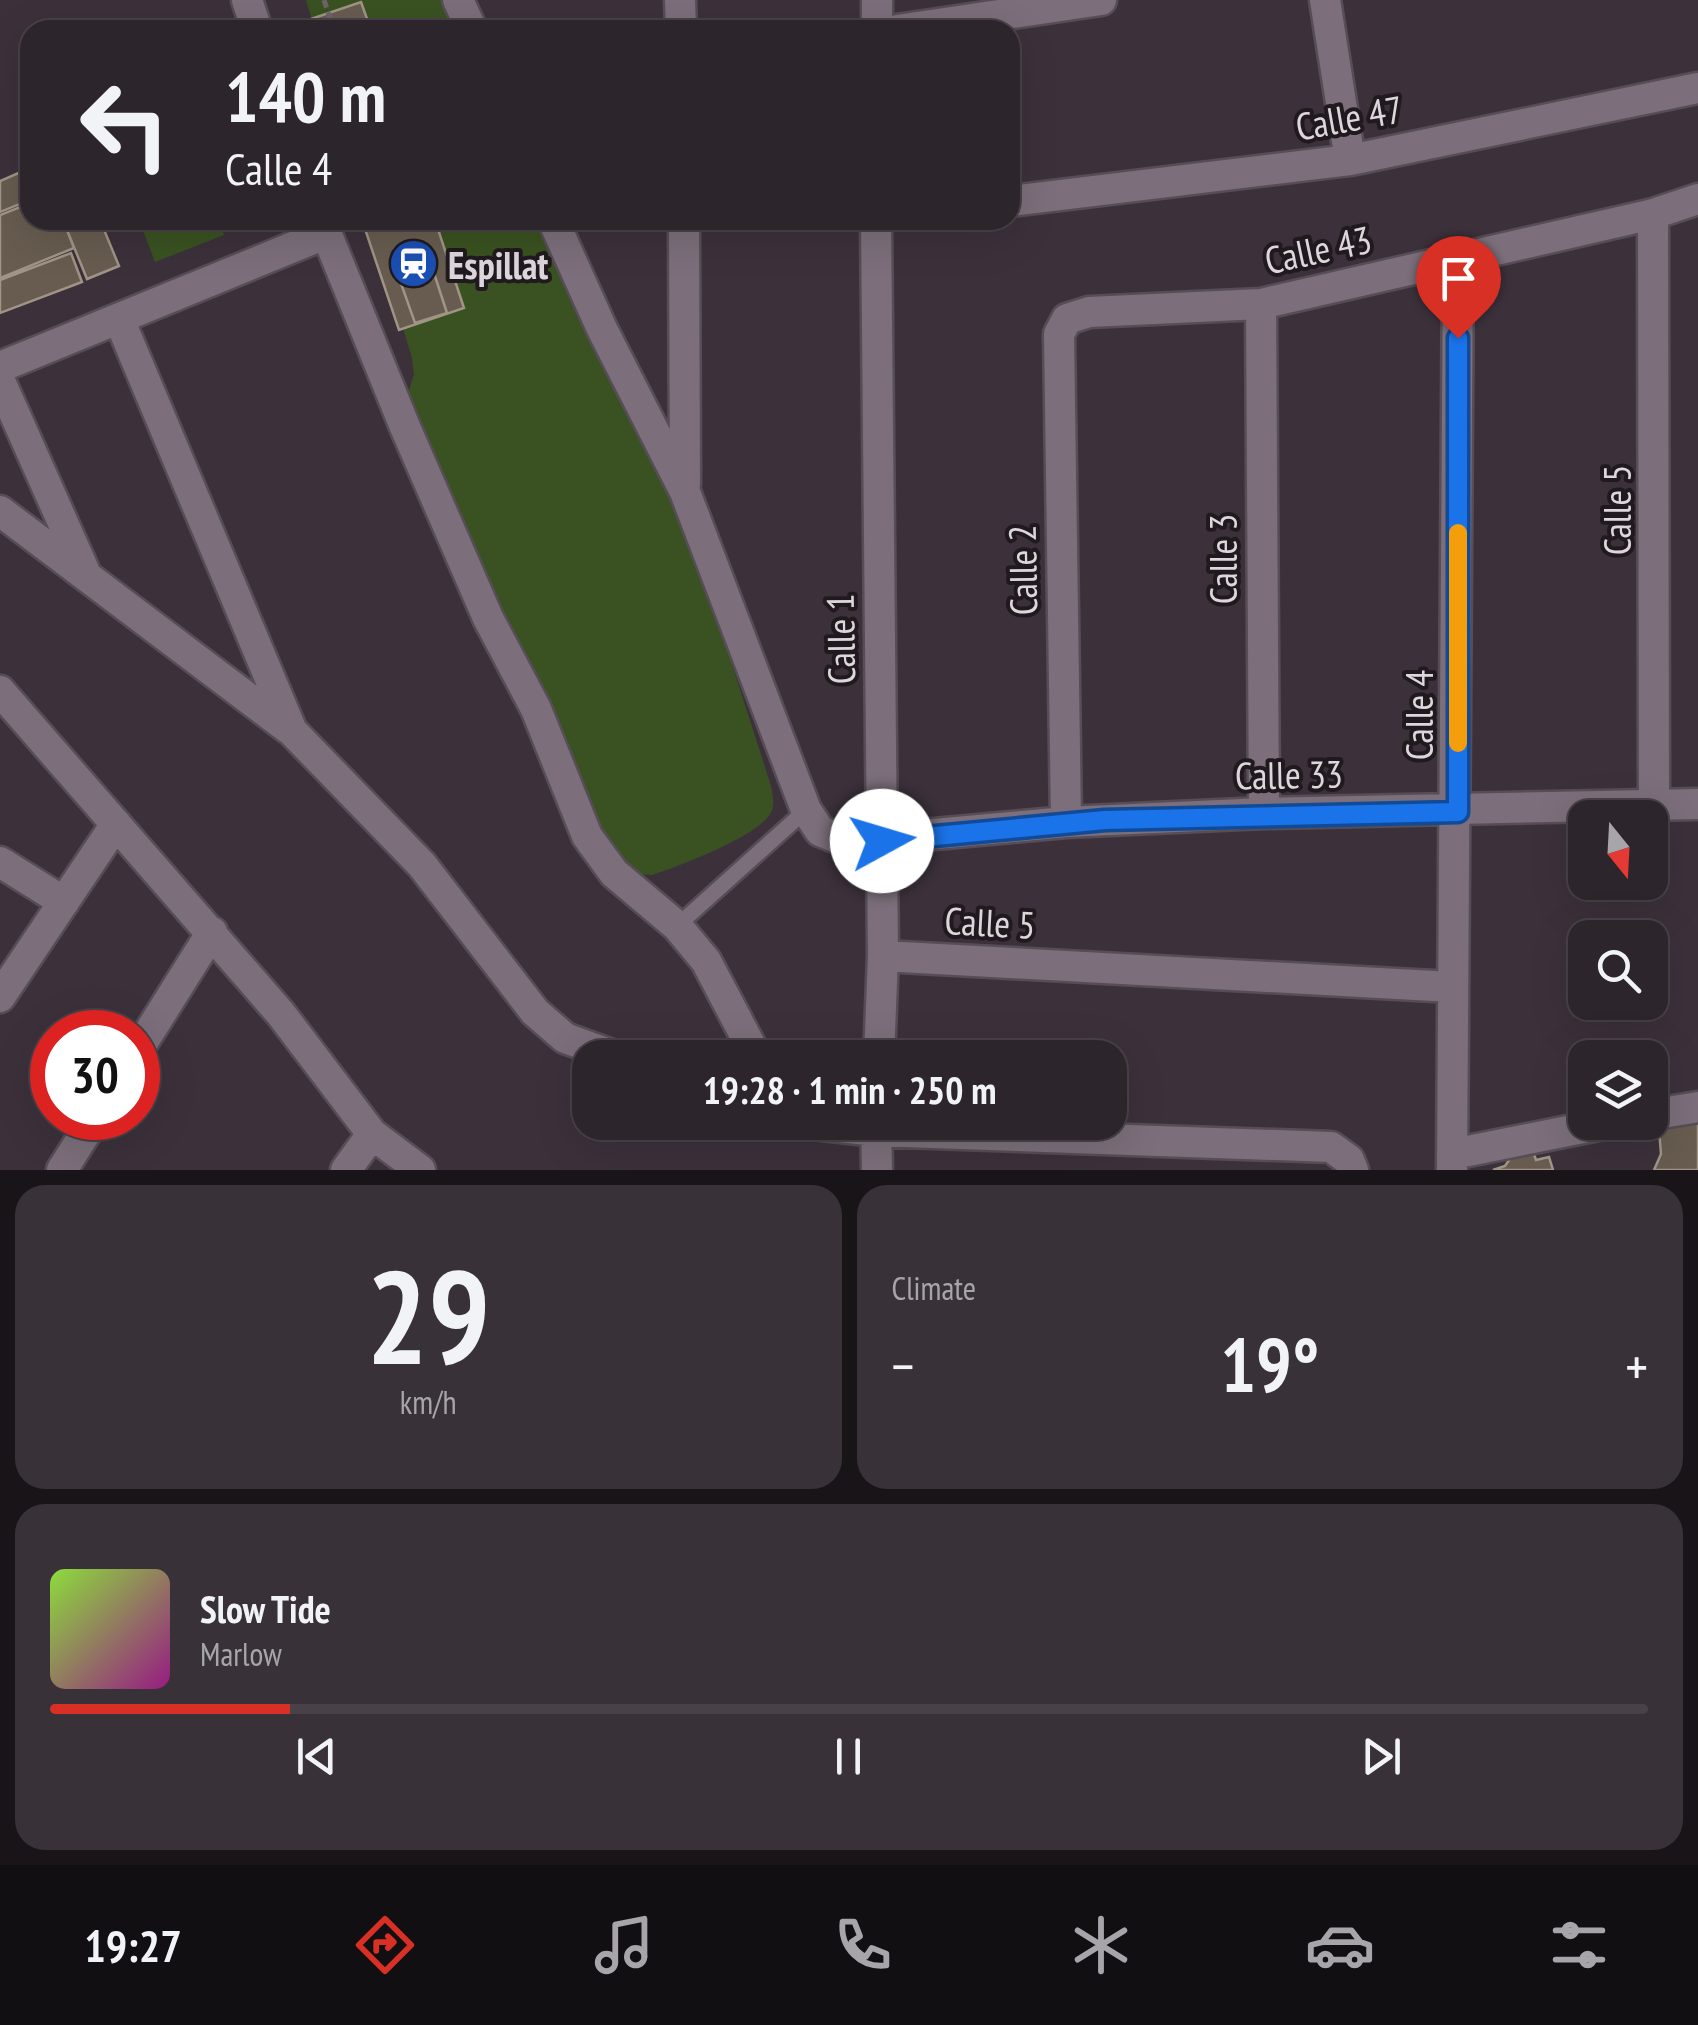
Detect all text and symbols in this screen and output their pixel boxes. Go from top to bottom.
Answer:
text: 140 m [225,51,386,141]
icon: left [60,60,190,190]
street label: Calle 47 [1292,84,1406,150]
text: Calle 4 [225,139,332,197]
street label: Calle 43 [1260,214,1376,284]
pin [1416,236,1501,339]
station icon: Espillat [387,238,439,290]
place label: Espillat [448,240,548,289]
icon: arrive [1431,251,1486,306]
street label: Calle 5 [1592,465,1641,555]
street label: Calle 3 [1198,514,1247,604]
street label: Calle 2 [997,524,1047,616]
street label: Calle 1 [815,593,865,685]
street label: Calle 4 [1394,670,1443,760]
street label: Calle 33 [1235,749,1343,799]
position arrow [830,789,934,893]
north arrow [1568,800,1668,900]
map controls [1568,800,1668,1140]
street label: Calle 5 [943,895,1037,949]
button: search [1568,920,1668,1020]
speed limit sign: 30 [30,1010,160,1140]
button: layers [1568,1040,1668,1140]
text: 19:28 · 1 min · 250 m [703,1065,996,1114]
text: 29 [366,1232,490,1400]
text: Climate [892,1267,976,1309]
text: 19° [1220,1316,1319,1413]
text: − [892,1330,914,1401]
text: + [1625,1330,1648,1401]
text: km/h [400,1381,457,1423]
text: Slow Tide [200,1584,331,1633]
text: Marlow [200,1633,282,1675]
icon: previous [289,1729,344,1784]
icon: pause [821,1729,876,1784]
icon: next [1354,1729,1409,1784]
icon: directions [350,1910,420,1980]
icon: music [589,1910,659,1980]
icon: phone [828,1910,898,1980]
icon: climate [1066,1910,1136,1980]
icon: car [1305,1910,1375,1980]
icon: filters [1544,1910,1614,1980]
text: 19:27 [84,1916,182,1974]

